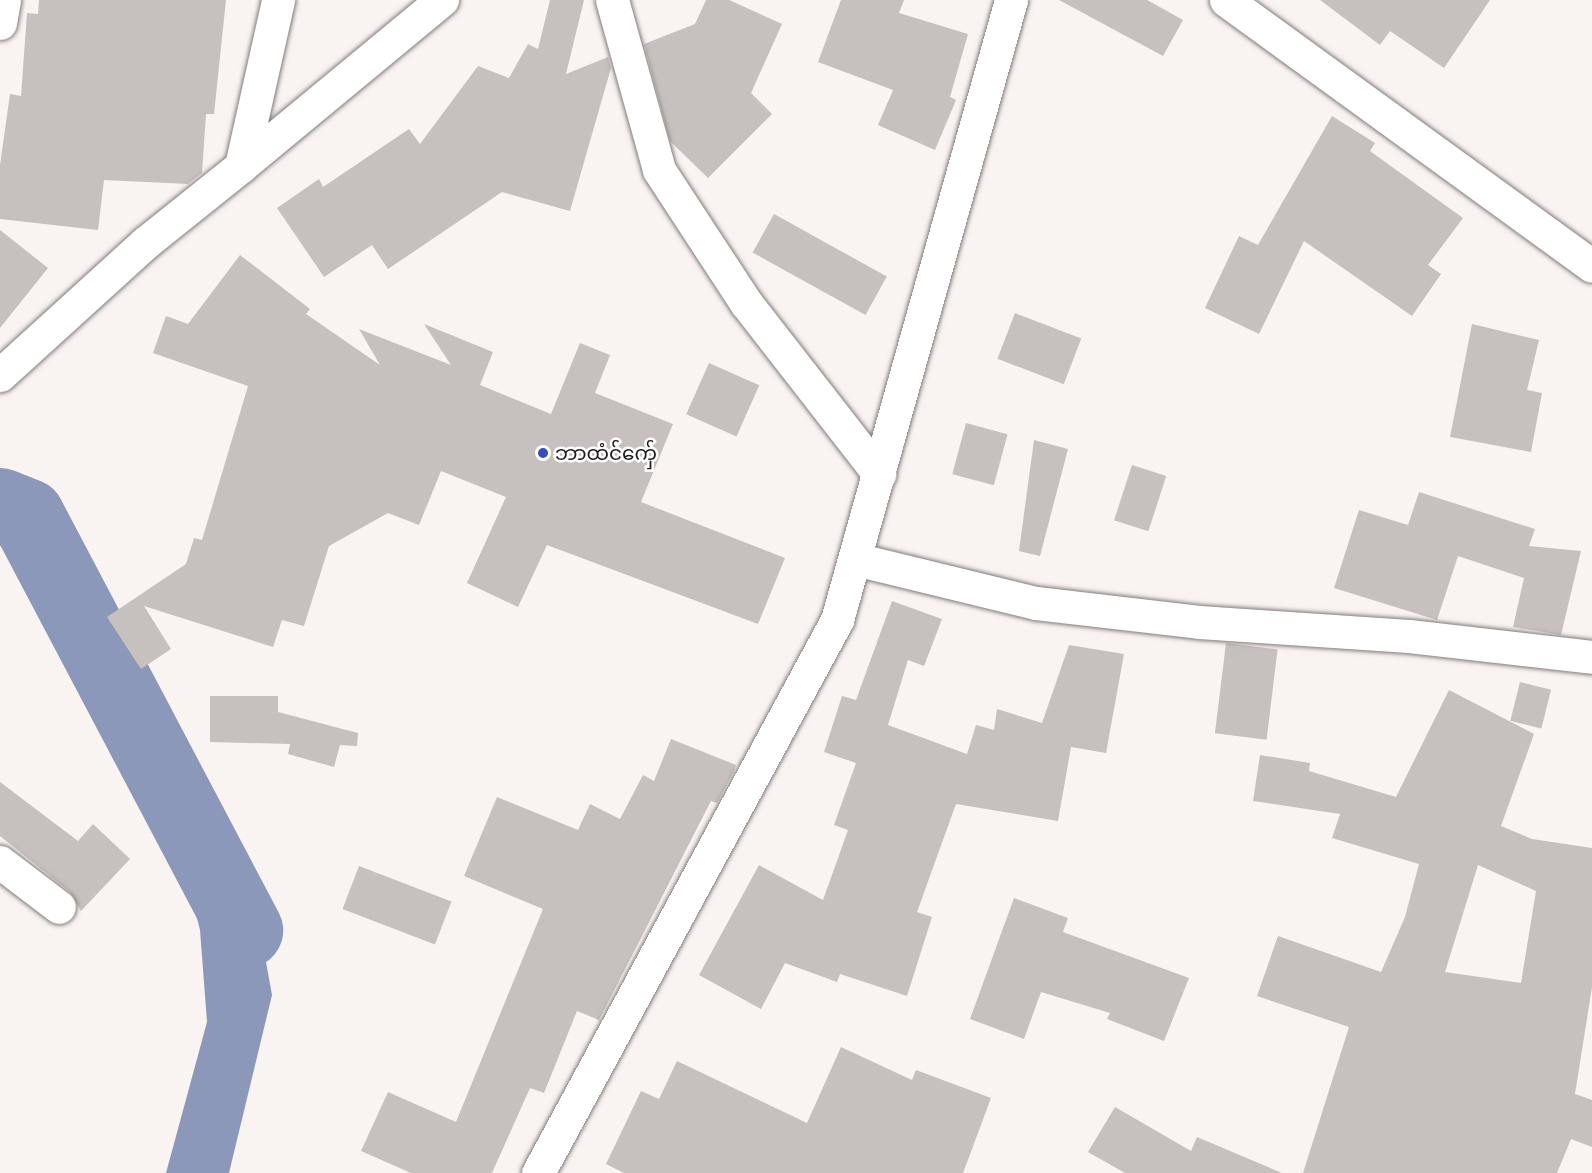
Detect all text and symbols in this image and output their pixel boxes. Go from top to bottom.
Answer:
place label: ဘာထံင်ကှ်ေ [555,441,657,465]
marker: ဘာထံင်ကှ်ေ [536,446,550,460]

